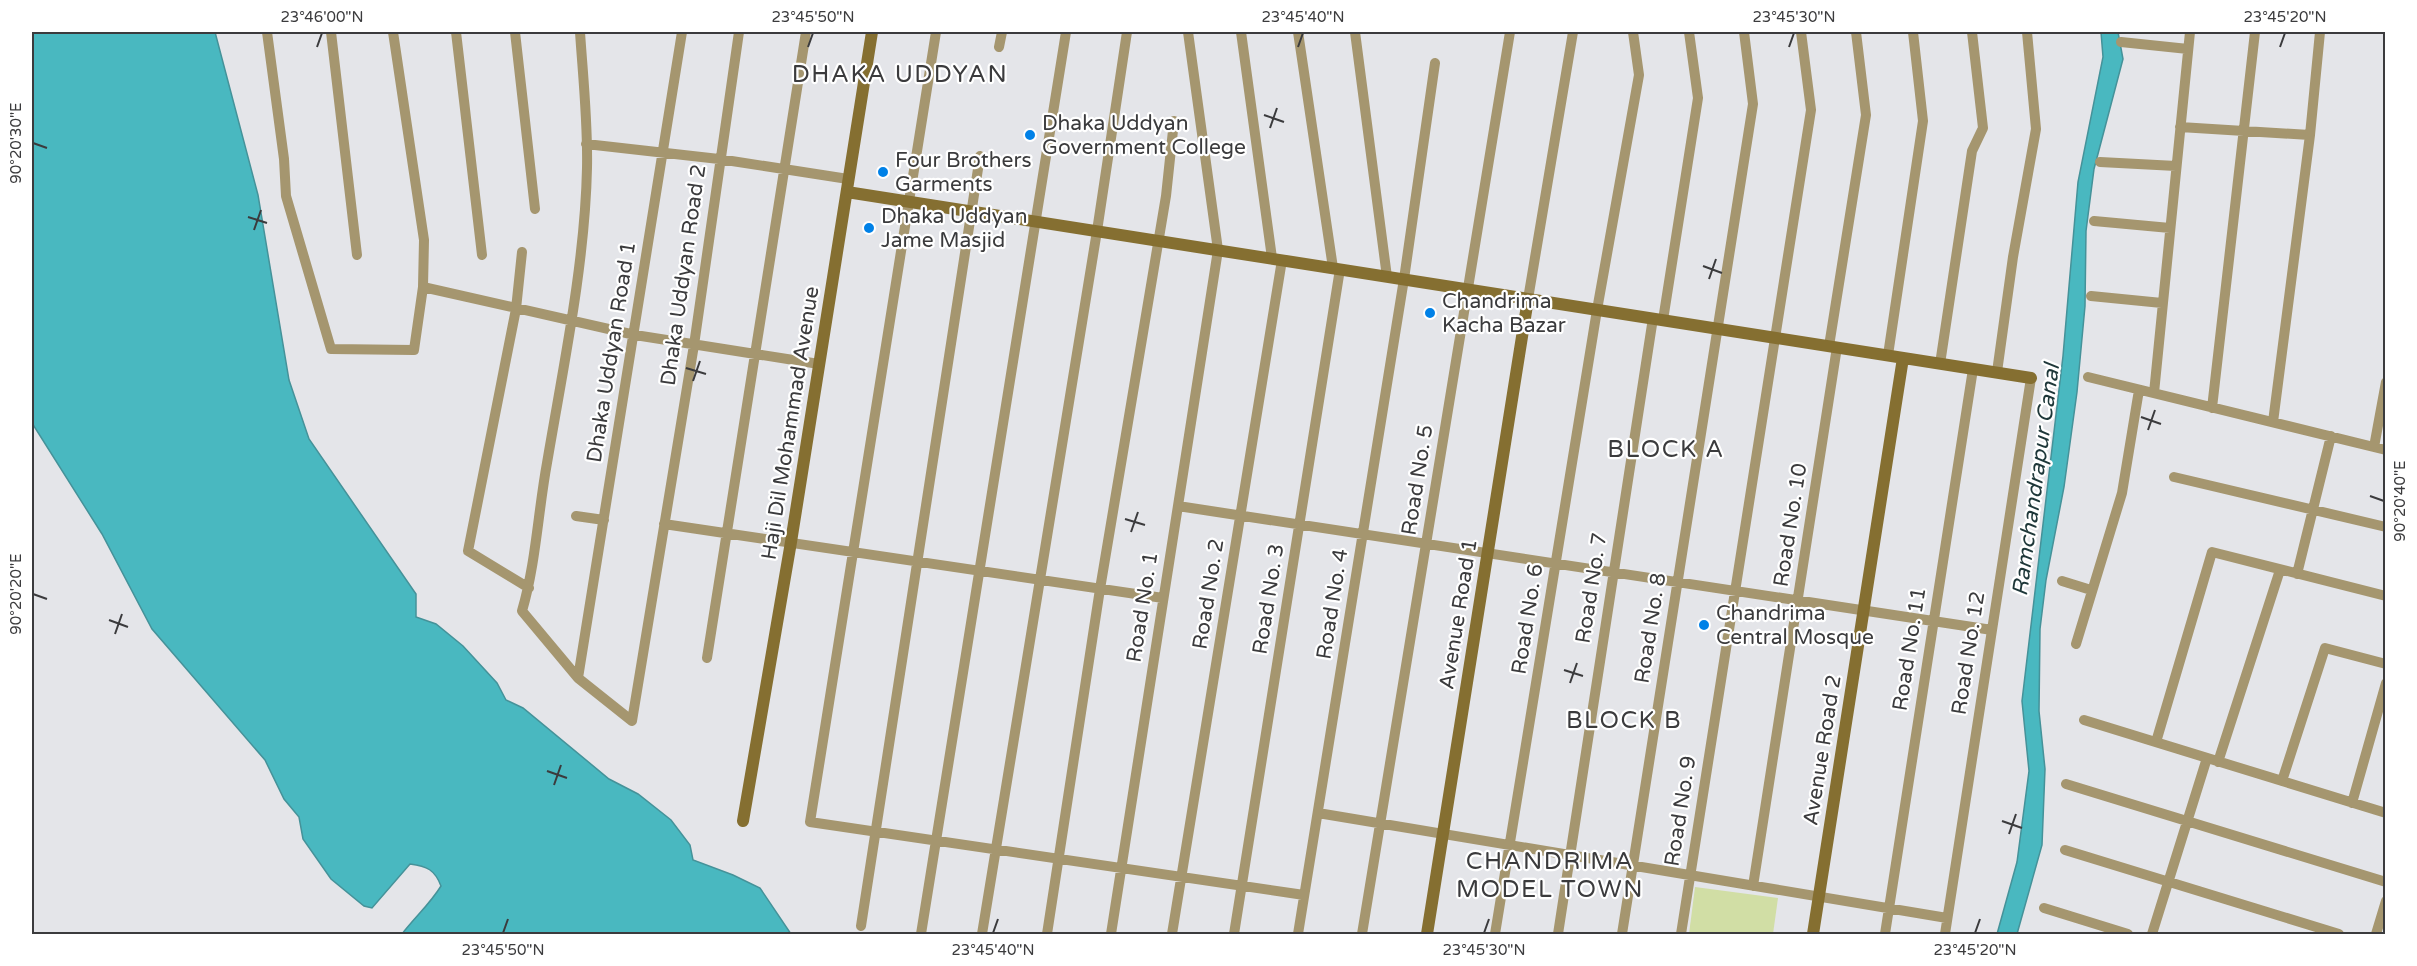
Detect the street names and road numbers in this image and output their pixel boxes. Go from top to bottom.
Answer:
street label: Dhaka Uddyan Road 2 [656,163,711,387]
street label: Dhaka Uddyan Road 1 [582,240,641,464]
street label: Haji Dil Mohammad Avenue [757,284,825,562]
street label: Road No. 5 [1396,423,1439,537]
street label: Road No. 10 [1768,462,1813,589]
street label: Road No. 7 [1570,531,1613,645]
street label: Road No. 2 [1187,537,1230,651]
street label: Avenue Road 1 [1434,537,1483,691]
street label: Road No. 3 [1247,542,1290,656]
street label: Road No. 4 [1311,547,1354,661]
street label: Road No. 1 [1121,550,1164,664]
street label: Road No. 6 [1506,562,1549,676]
street label: Road No. 8 [1629,571,1672,685]
street label: Road No. 11 [1887,586,1932,713]
street label: Road No. 12 [1946,590,1991,717]
street label: Avenue Road 2 [1798,673,1847,827]
street label: Road No. 9 [1659,754,1702,868]

